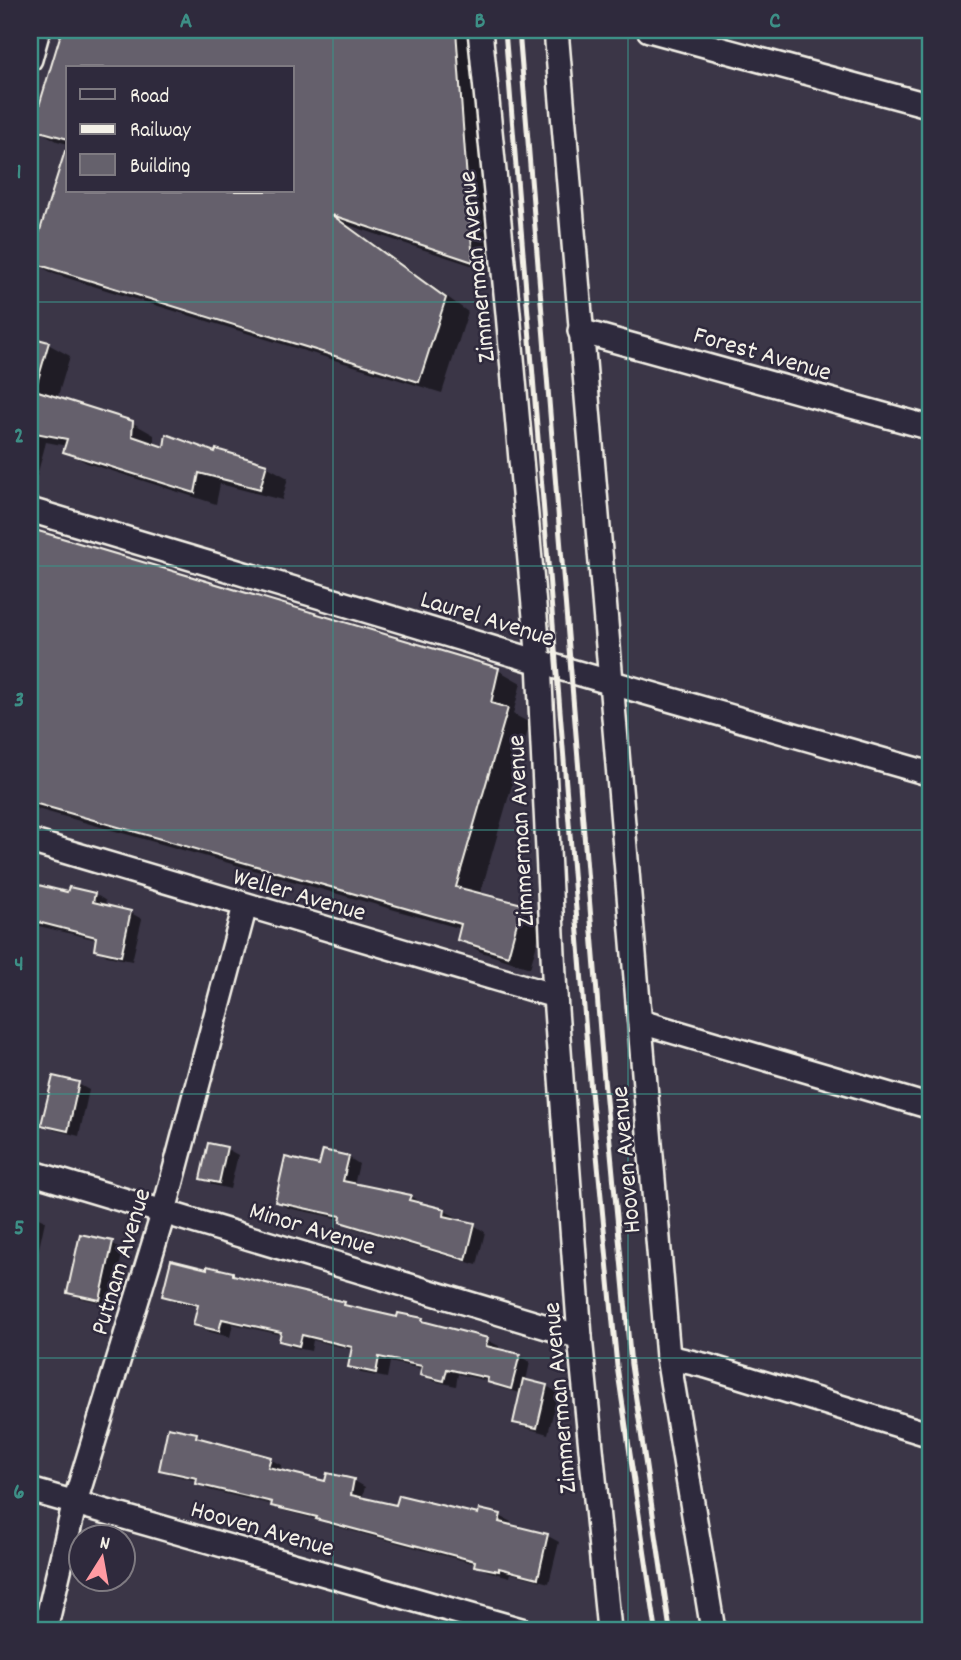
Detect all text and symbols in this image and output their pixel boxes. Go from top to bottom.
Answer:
text: A [180,6,192,39]
text: B [475,6,486,39]
text: C [769,6,781,39]
legend [66,66,294,192]
text: Road [130,83,169,113]
text: Railway [130,117,191,147]
text: Building [130,153,190,183]
text: 1 [16,157,22,190]
street label: Zimmerman Avenue [450,169,507,364]
street label: Forest Avenue [689,318,835,393]
text: 2 [14,421,24,454]
street label: Laurel Avenue [415,582,559,658]
text: 3 [14,685,24,718]
street label: Zimmerman Avenue [499,734,546,928]
street label: Weller Avenue [228,860,370,933]
text: 4 [14,949,24,982]
street label: Hooven Avenue [603,1084,652,1235]
street label: Putnam Avenue [82,1184,162,1340]
street label: Minor Avenue [244,1194,380,1267]
text: 5 [14,1213,24,1246]
street label: Zimmerman Avenue [535,1300,588,1495]
text: 6 [13,1477,25,1510]
street label: Hooven Avenue [186,1492,338,1569]
north arrow [66,1524,136,1594]
text: N [97,1531,112,1559]

